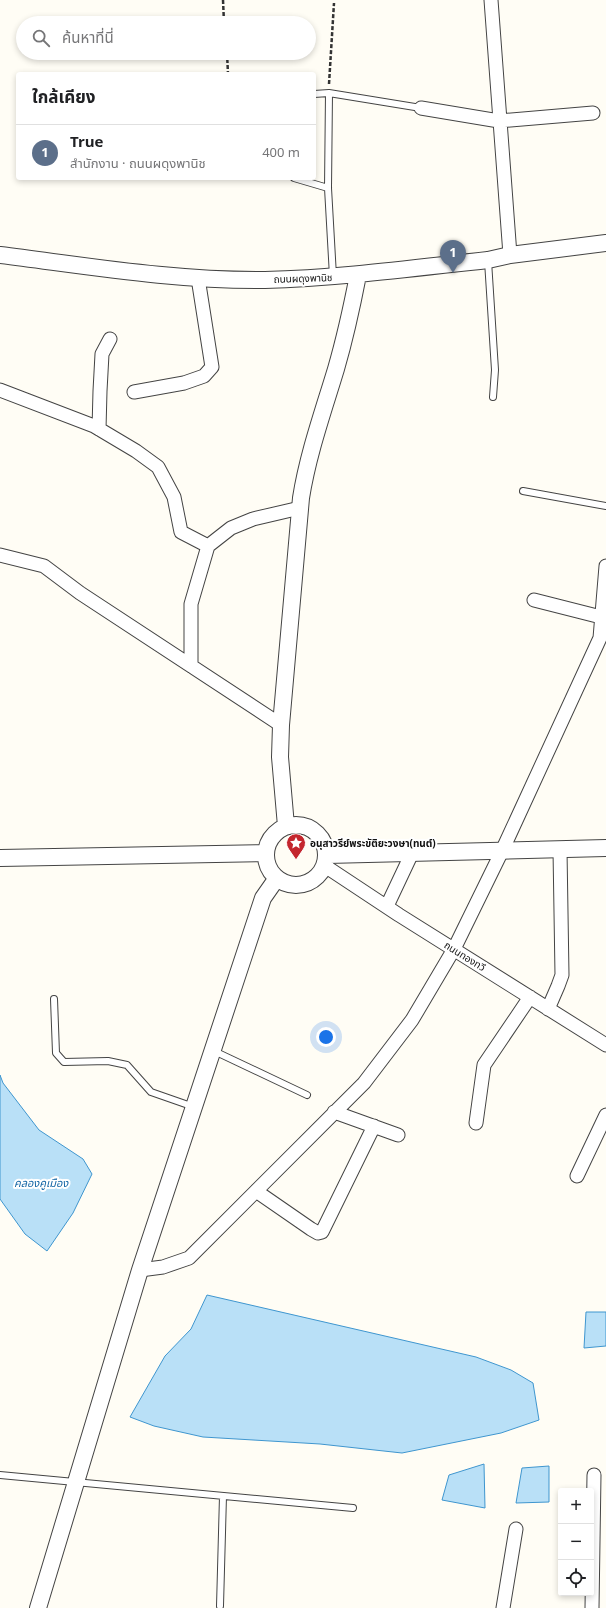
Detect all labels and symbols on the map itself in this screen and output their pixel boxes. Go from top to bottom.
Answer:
pin: 1 [440,240,466,273]
street label: ถนนผดุงพานิช [273,270,333,288]
place icon: อนุสาวรีย์พระขัติยะวงษา(ทนต์) [285,832,307,860]
place label: อนุสาวรีย์พระขัติยะวงษา(ทนต์) [310,836,436,852]
street label: ถนนทองทวี [441,938,489,976]
your location [316,1027,336,1047]
water label: คลองคูเมือง [14,1175,69,1192]

